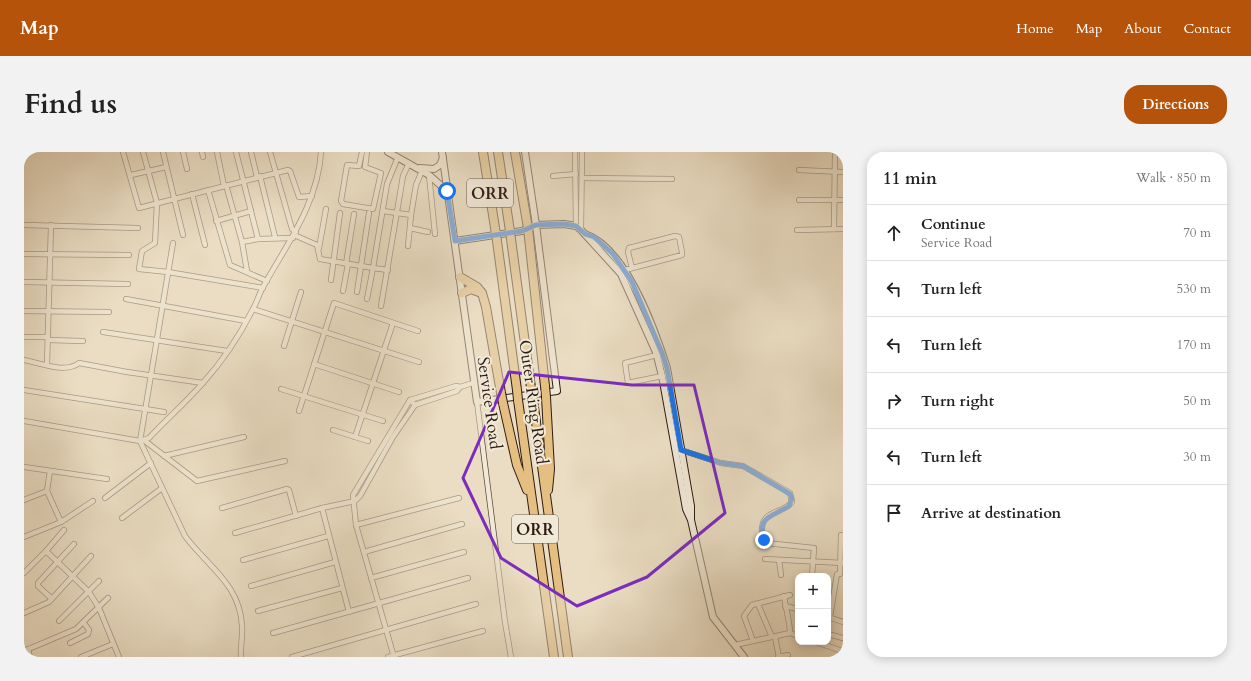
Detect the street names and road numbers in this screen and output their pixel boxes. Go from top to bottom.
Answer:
road number: ORR [467,179,513,207]
street label: Outer Ring Road [513,338,554,466]
street label: Service Road [472,355,507,451]
road number: ORR [512,515,558,543]

